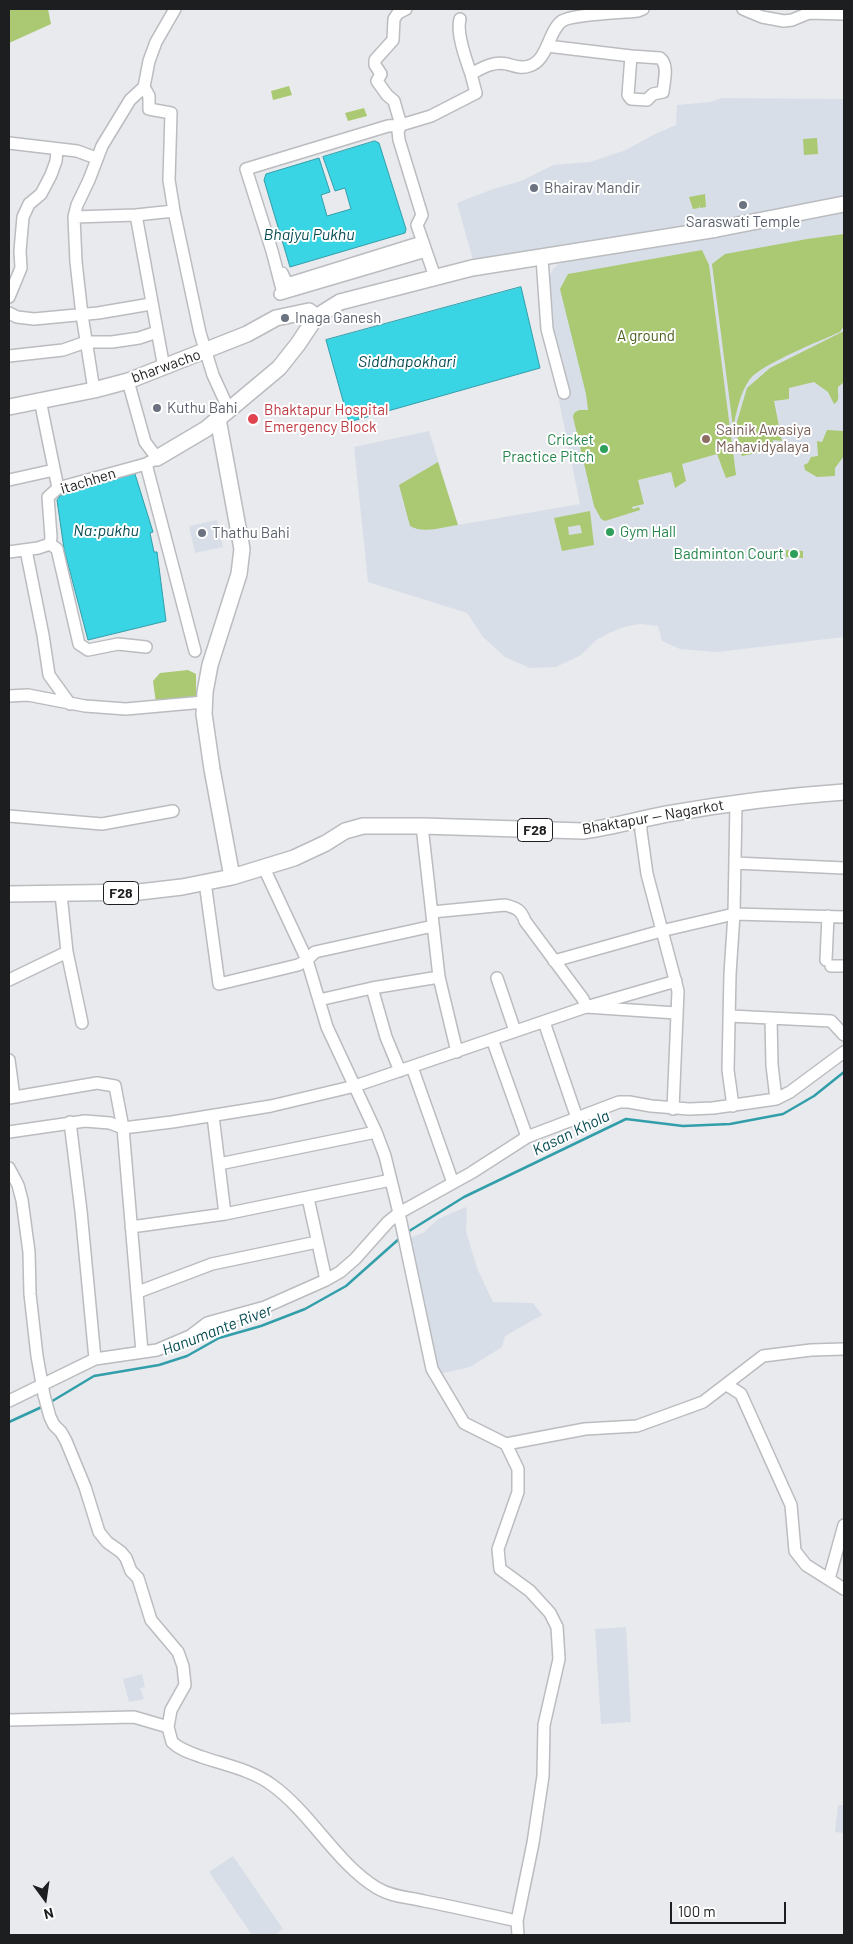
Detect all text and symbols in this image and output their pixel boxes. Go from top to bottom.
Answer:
place label: Bhairav Mandir [544,179,640,197]
marker: Bhairav Mandir [528,182,540,194]
marker: Saraswati Temple [737,199,749,211]
place label: Saraswati Temple [686,213,800,231]
water label: Bhajyu Pukhu [264,225,354,245]
place label: Inaga Ganesh [295,309,381,327]
marker: Inaga Ganesh [279,312,291,324]
park label: A ground [617,327,675,345]
street label: bharwacho [129,345,203,387]
water label: Siddhapokhari [358,352,456,372]
place label: Kuthu Bahi [167,399,238,417]
place label: Bhaktapur Hospital Emergency Block [264,401,388,436]
marker: Kuthu Bahi [151,402,163,414]
marker: Bhaktapur Hospital Emergency Block [246,412,260,426]
place label: Sainik Awasiya Mahavidyalaya [716,421,811,456]
place label: Cricket Practice Pitch [502,431,594,466]
marker: Sainik Awasiya Mahavidyalaya [700,433,712,445]
marker: Cricket Practice Pitch [598,443,610,455]
street label: itachhen [58,464,118,498]
water label: Na:pukhu [73,521,139,541]
place label: Gym Hall [620,523,676,541]
place label: Thathu Bahi [212,524,290,542]
marker: Gym Hall [604,526,616,538]
marker: Thathu Bahi [196,527,208,539]
place label: Badminton Court [674,545,784,563]
marker: Badminton Court [788,548,800,560]
street label: Bhaktapur — Nagarkot [581,796,725,838]
road number: F28 [518,818,552,842]
road number: F28 [104,881,138,904]
water label: Kasan Khola [529,1106,613,1160]
water label: Hanumante River [159,1300,275,1360]
north arrow [20,1874,70,1924]
scale bar [673,1892,789,1924]
text: 100 m [678,1902,716,1920]
text: N [42,1905,55,1923]

